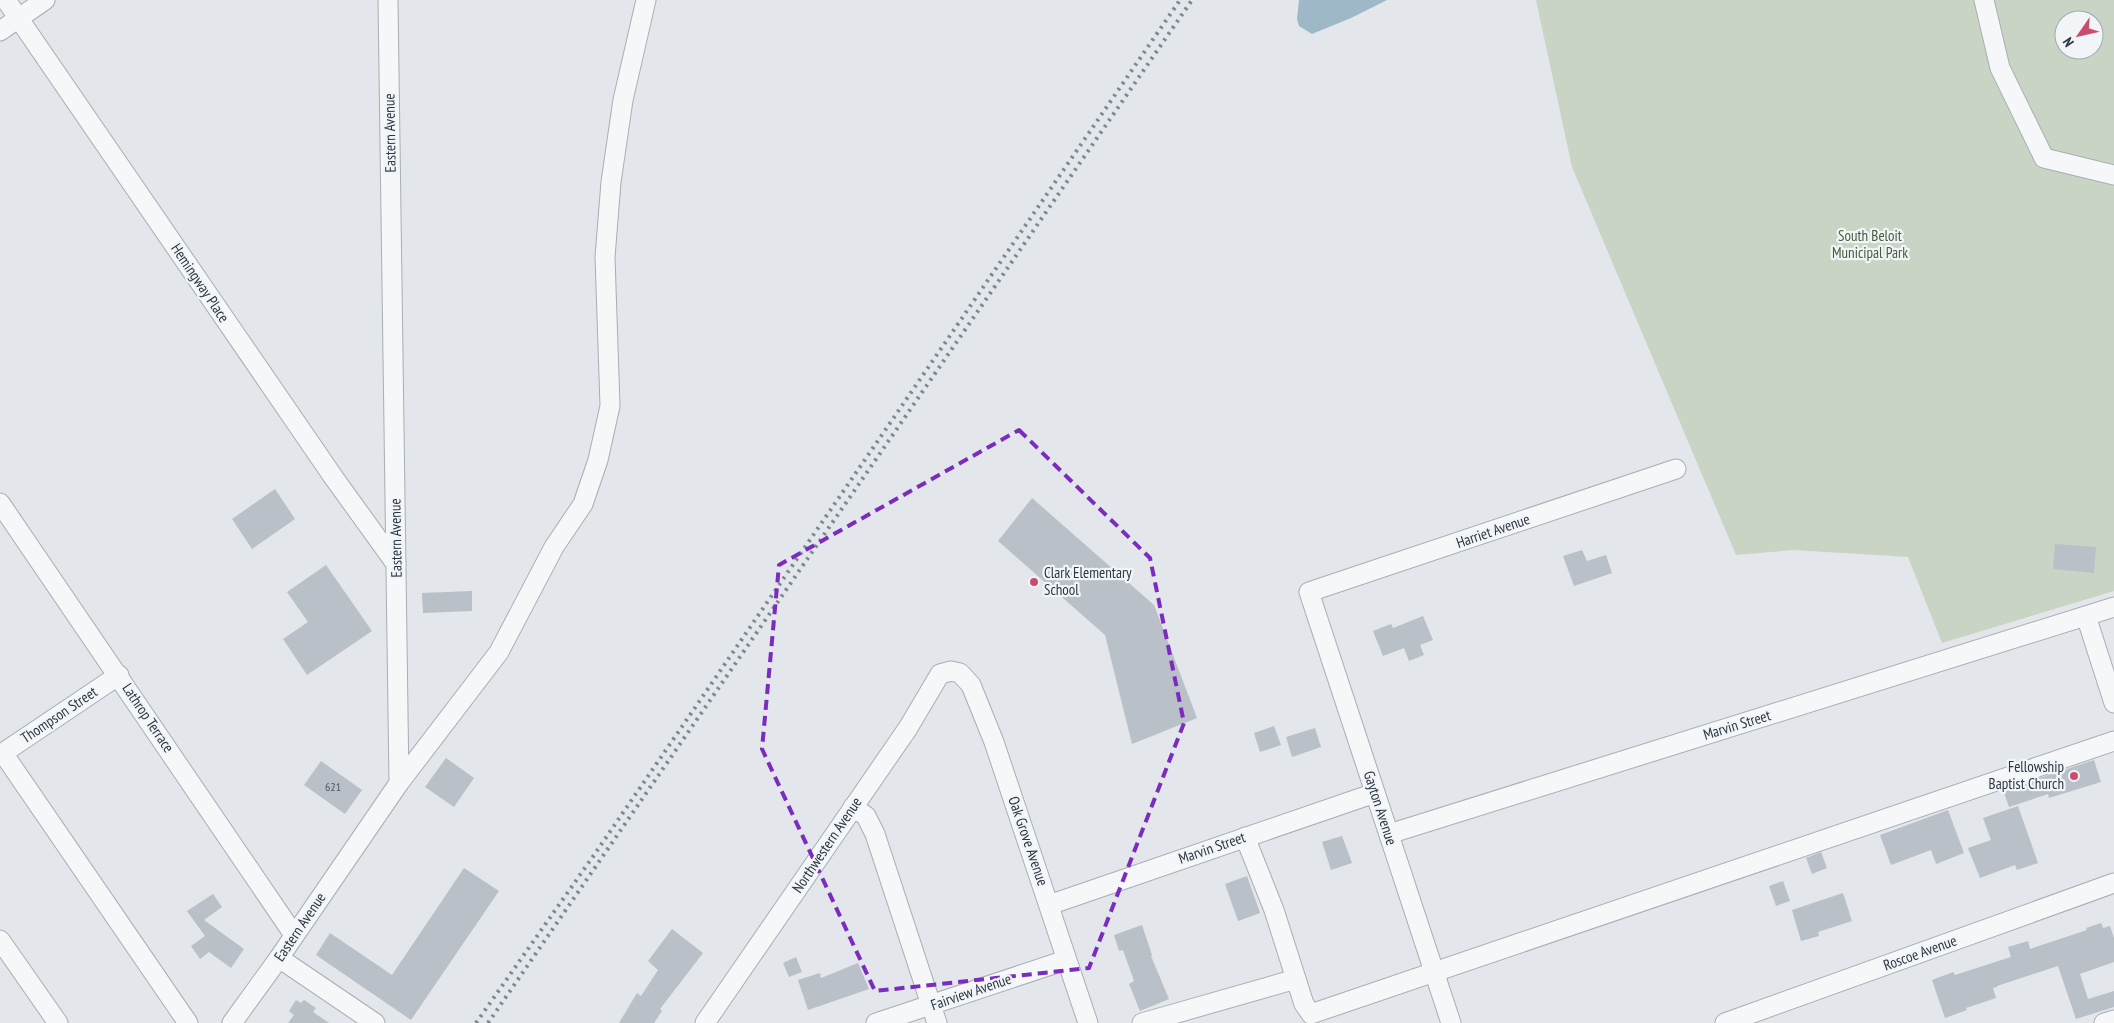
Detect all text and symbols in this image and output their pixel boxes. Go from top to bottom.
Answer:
north arrow [2054,10,2104,60]
text: N [2059,34,2078,50]
street label: Eastern Avenue [379,93,400,173]
park label: South Beloit Municipal Park [1832,226,1908,262]
street label: Hemingway Place [167,240,234,326]
street label: Eastern Avenue [385,498,406,578]
street label: Harriet Avenue [1454,509,1532,552]
place label: Clark Elementary School [1044,563,1132,599]
marker: Clark Elementary School [1028,576,1040,588]
street label: Lathrop Terrace [118,679,179,756]
street label: Thompson Street [17,682,101,747]
street label: Marvin Street [1701,705,1773,744]
place label: Fellowship Baptist Church [1989,757,2064,793]
street label: Gayton Avenue [1360,768,1401,847]
marker: Fellowship Baptist Church [2068,770,2080,782]
house number: 621 [325,779,341,794]
street label: Northwestern Avenue [788,793,866,896]
street label: Oak Grove Avenue [1004,794,1053,888]
street label: Marvin Street [1176,827,1248,868]
street label: Eastern Avenue [270,889,330,965]
street label: Roscoe Avenue [1881,930,1959,975]
street label: Fairview Avenue [928,969,1014,1014]

